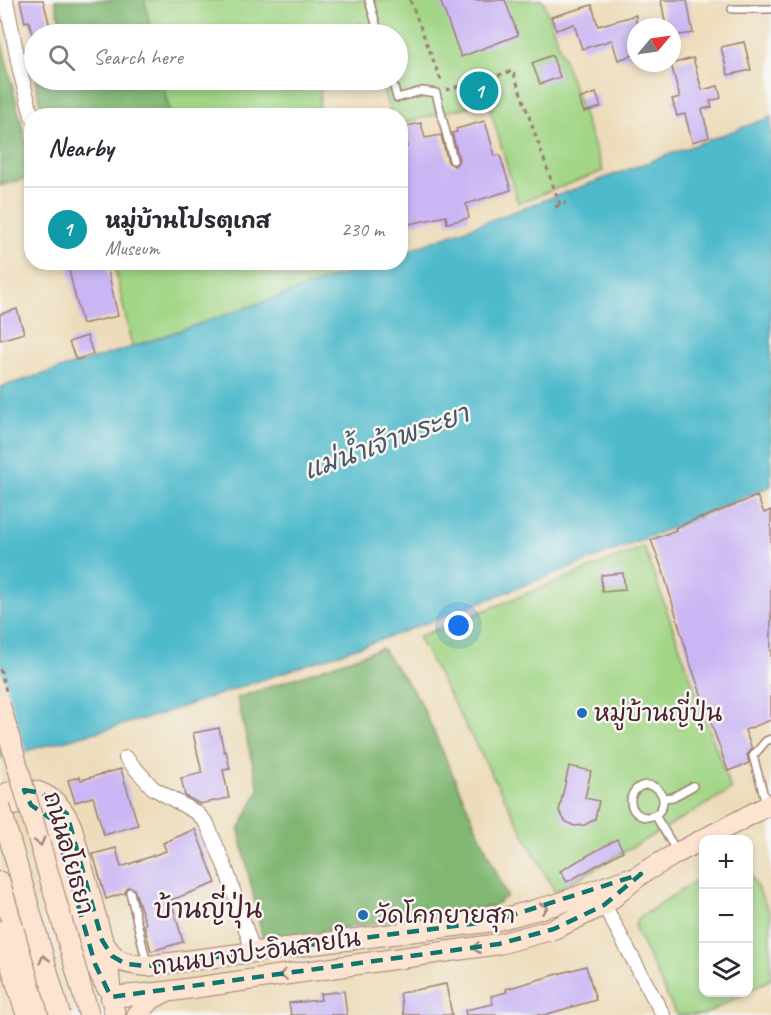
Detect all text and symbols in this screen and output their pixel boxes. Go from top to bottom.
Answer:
north arrow [627,18,681,72]
search box [24,24,408,90]
icon: search [45,41,78,74]
text: Search here [93,43,183,71]
pin: 1 [460,68,498,113]
text: Nearby [48,131,113,164]
text: หมู่บ้านโปรตุเกส [105,207,270,235]
text: 1 [63,217,72,242]
text: 230 m [341,217,384,242]
text: Museum [105,236,160,261]
water label: แม่น้ำเจ้าพระยา [296,389,475,487]
your location [444,611,473,640]
place label: หมู่บ้านญี่ปุ่น [594,691,722,731]
marker: หมู่บ้านญี่ปุ่น [575,706,589,720]
street label: ถนนอโยธยา [37,788,102,918]
map controls [699,835,753,997]
button: + [699,835,753,889]
one-way arrow [32,837,45,847]
district label: บ้านญี่ปุ่น [154,884,262,929]
button: − [699,889,753,943]
place label: วัดโคกยายสุก [375,899,515,933]
one-way arrow [539,902,549,915]
marker: วัดโคกยายสุก [356,908,370,922]
street label: ถนนบางปะอินสายใน [149,921,362,982]
one-way arrow [471,941,480,953]
button: layers [699,943,753,997]
one-way arrow [39,954,51,965]
one-way arrow [278,968,287,980]

